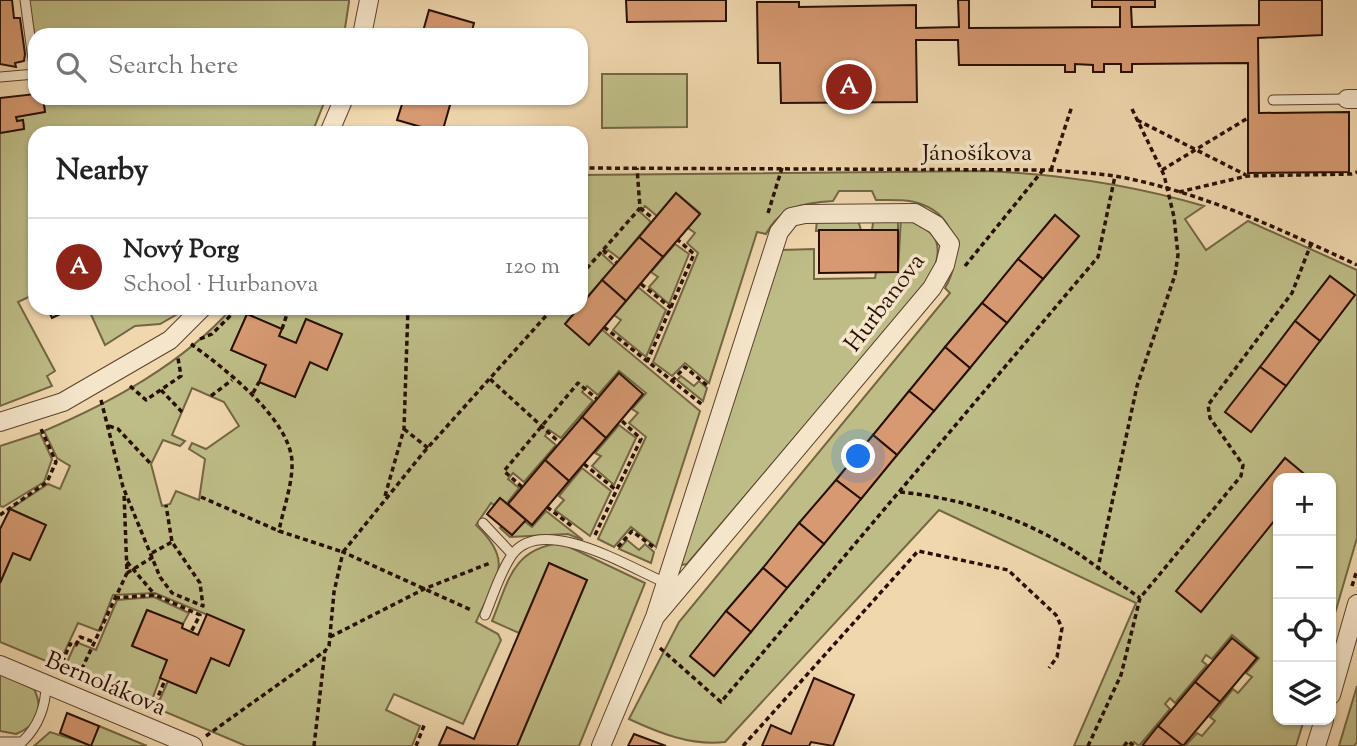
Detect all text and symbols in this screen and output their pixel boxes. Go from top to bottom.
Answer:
search box [28,28,588,105]
icon: search [52,48,90,86]
text: Search here [108,48,238,85]
pin: A [826,61,872,113]
street label: Jánošíkova [920,137,1032,171]
text: Nearby [56,150,148,193]
text: Nový Porg [123,232,239,269]
street label: Hurbanova [837,247,934,360]
text: A [70,251,88,284]
text: 120 m [505,251,560,284]
text: School · Hurbanova [123,269,318,302]
your location [841,439,875,473]
map controls [1273,473,1336,725]
button: + [1273,473,1336,536]
button: − [1273,536,1336,599]
button: locate [1273,599,1336,662]
street label: Bernolákova [39,644,171,726]
button: layers [1273,662,1336,725]

